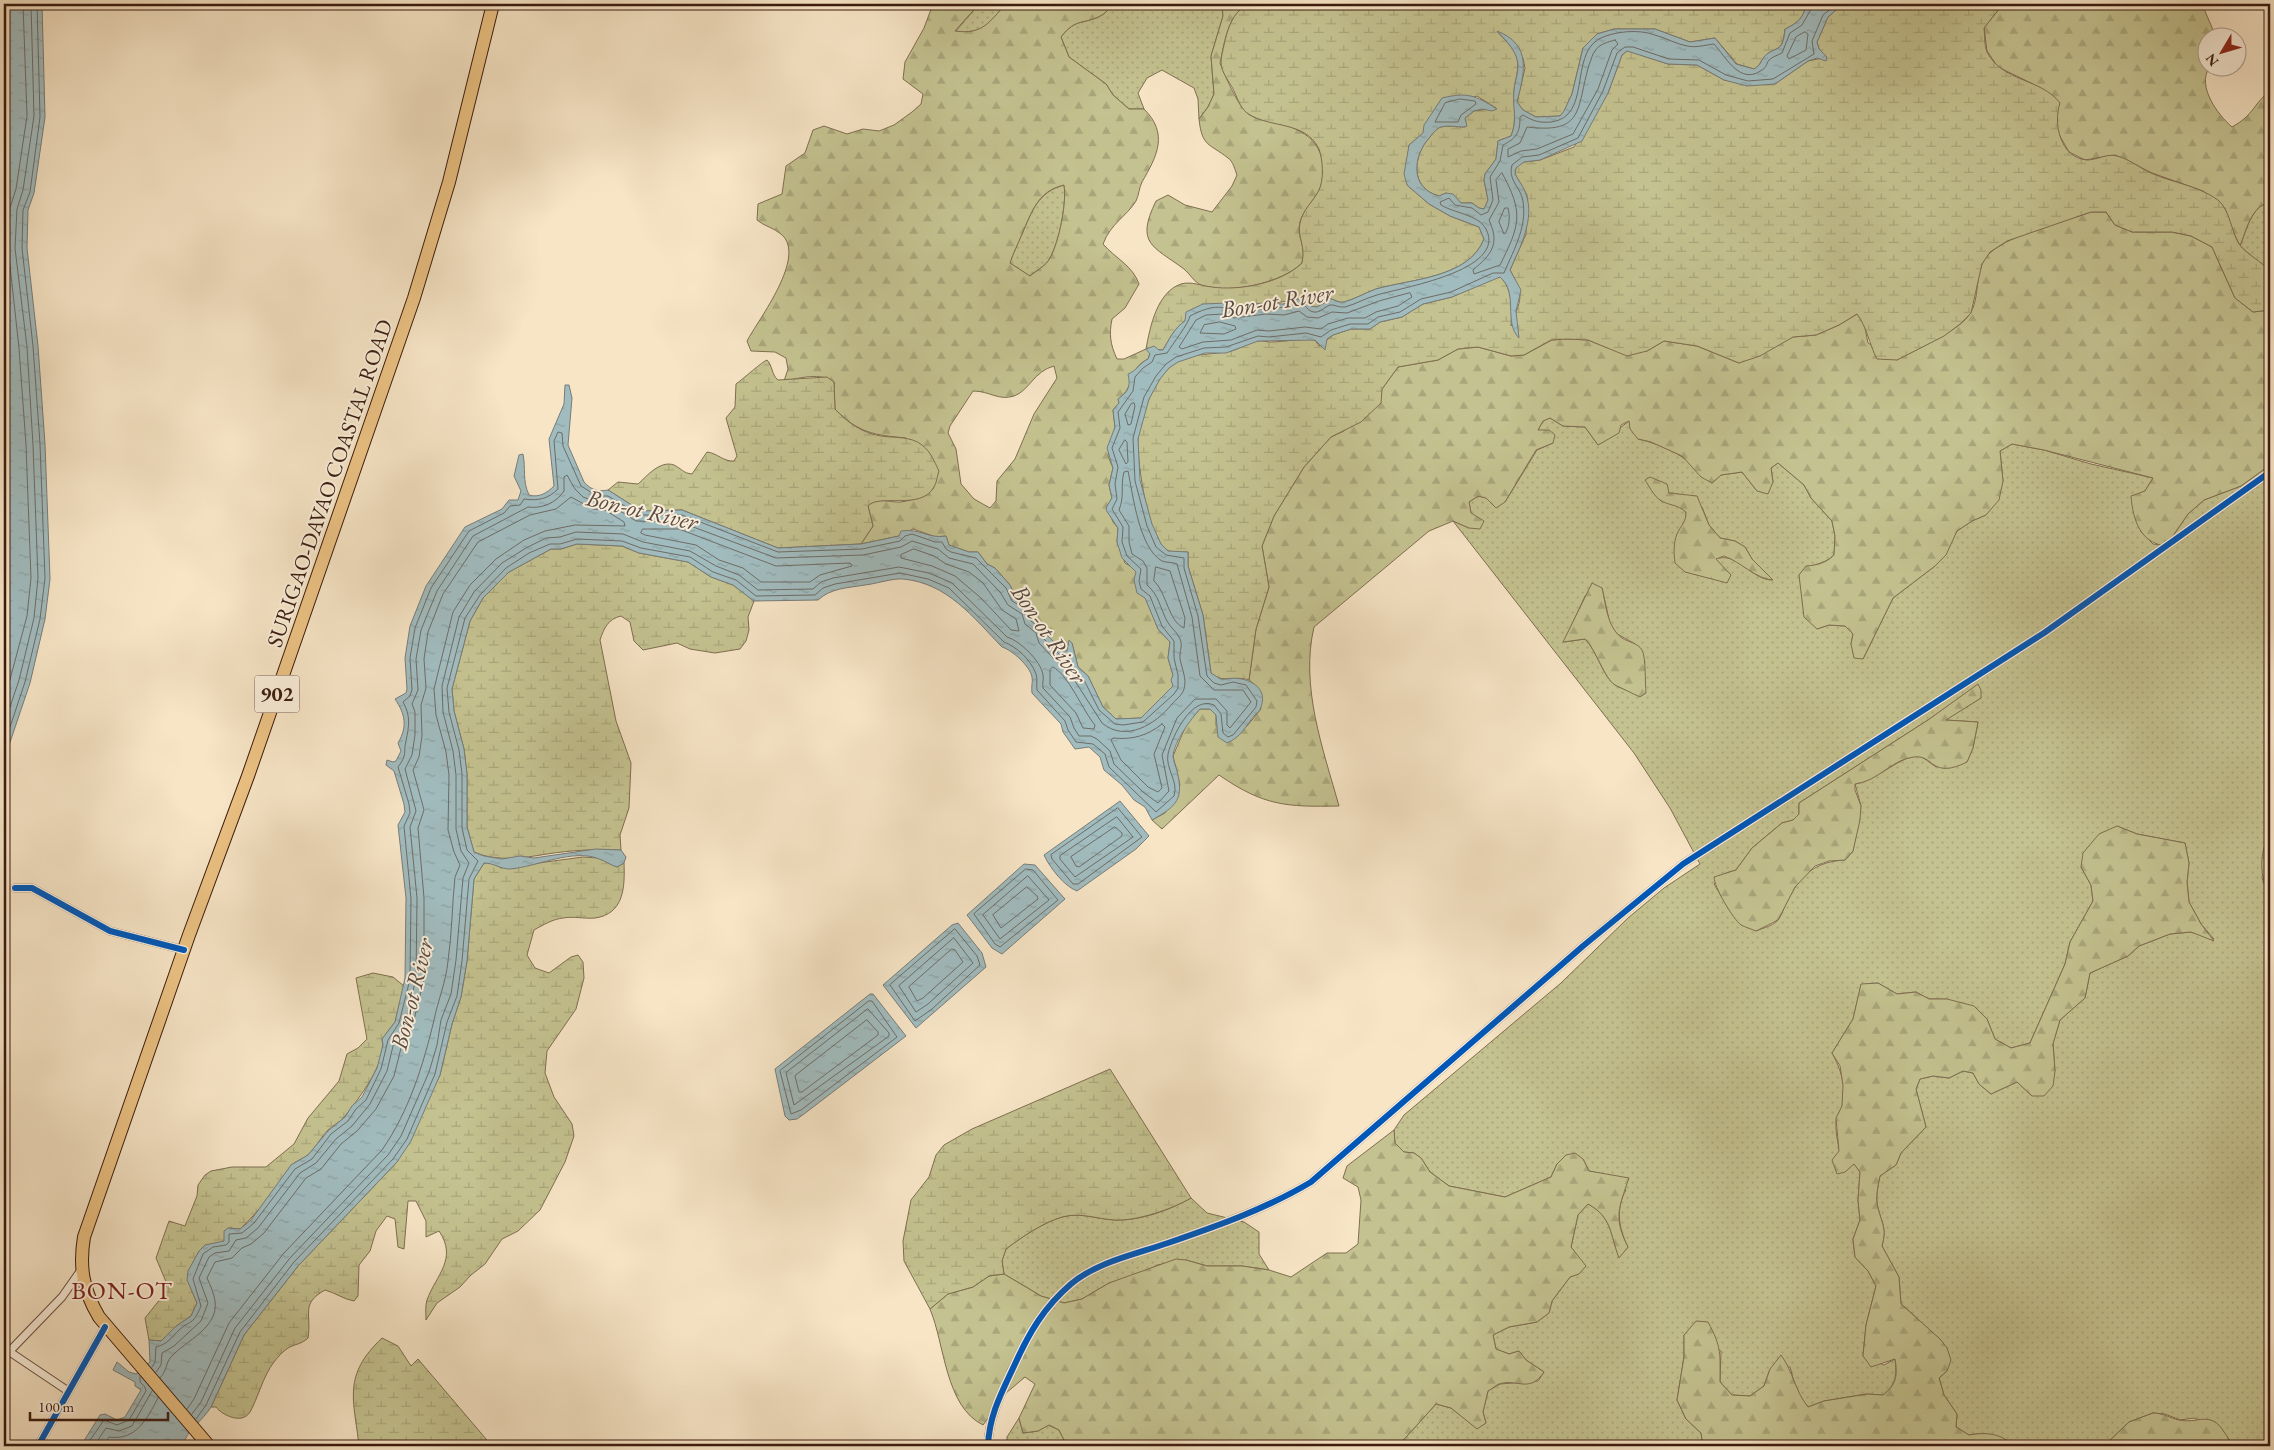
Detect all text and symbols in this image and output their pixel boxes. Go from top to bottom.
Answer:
north arrow [2196,28,2246,78]
text: N [2201,49,2222,70]
water label: Bon-ot River [1217,276,1337,325]
street label: SURIGAO-DAVAO COASTAL ROAD [260,315,399,651]
water label: Bon-ot River [582,481,703,538]
water label: Bon-ot River [1004,577,1095,691]
road number: 902 [254,676,300,712]
water label: Bon-ot River [383,933,441,1054]
district label: BON-OT [71,1274,173,1306]
scale bar [30,1390,168,1422]
text: 100 m [38,1397,75,1416]

